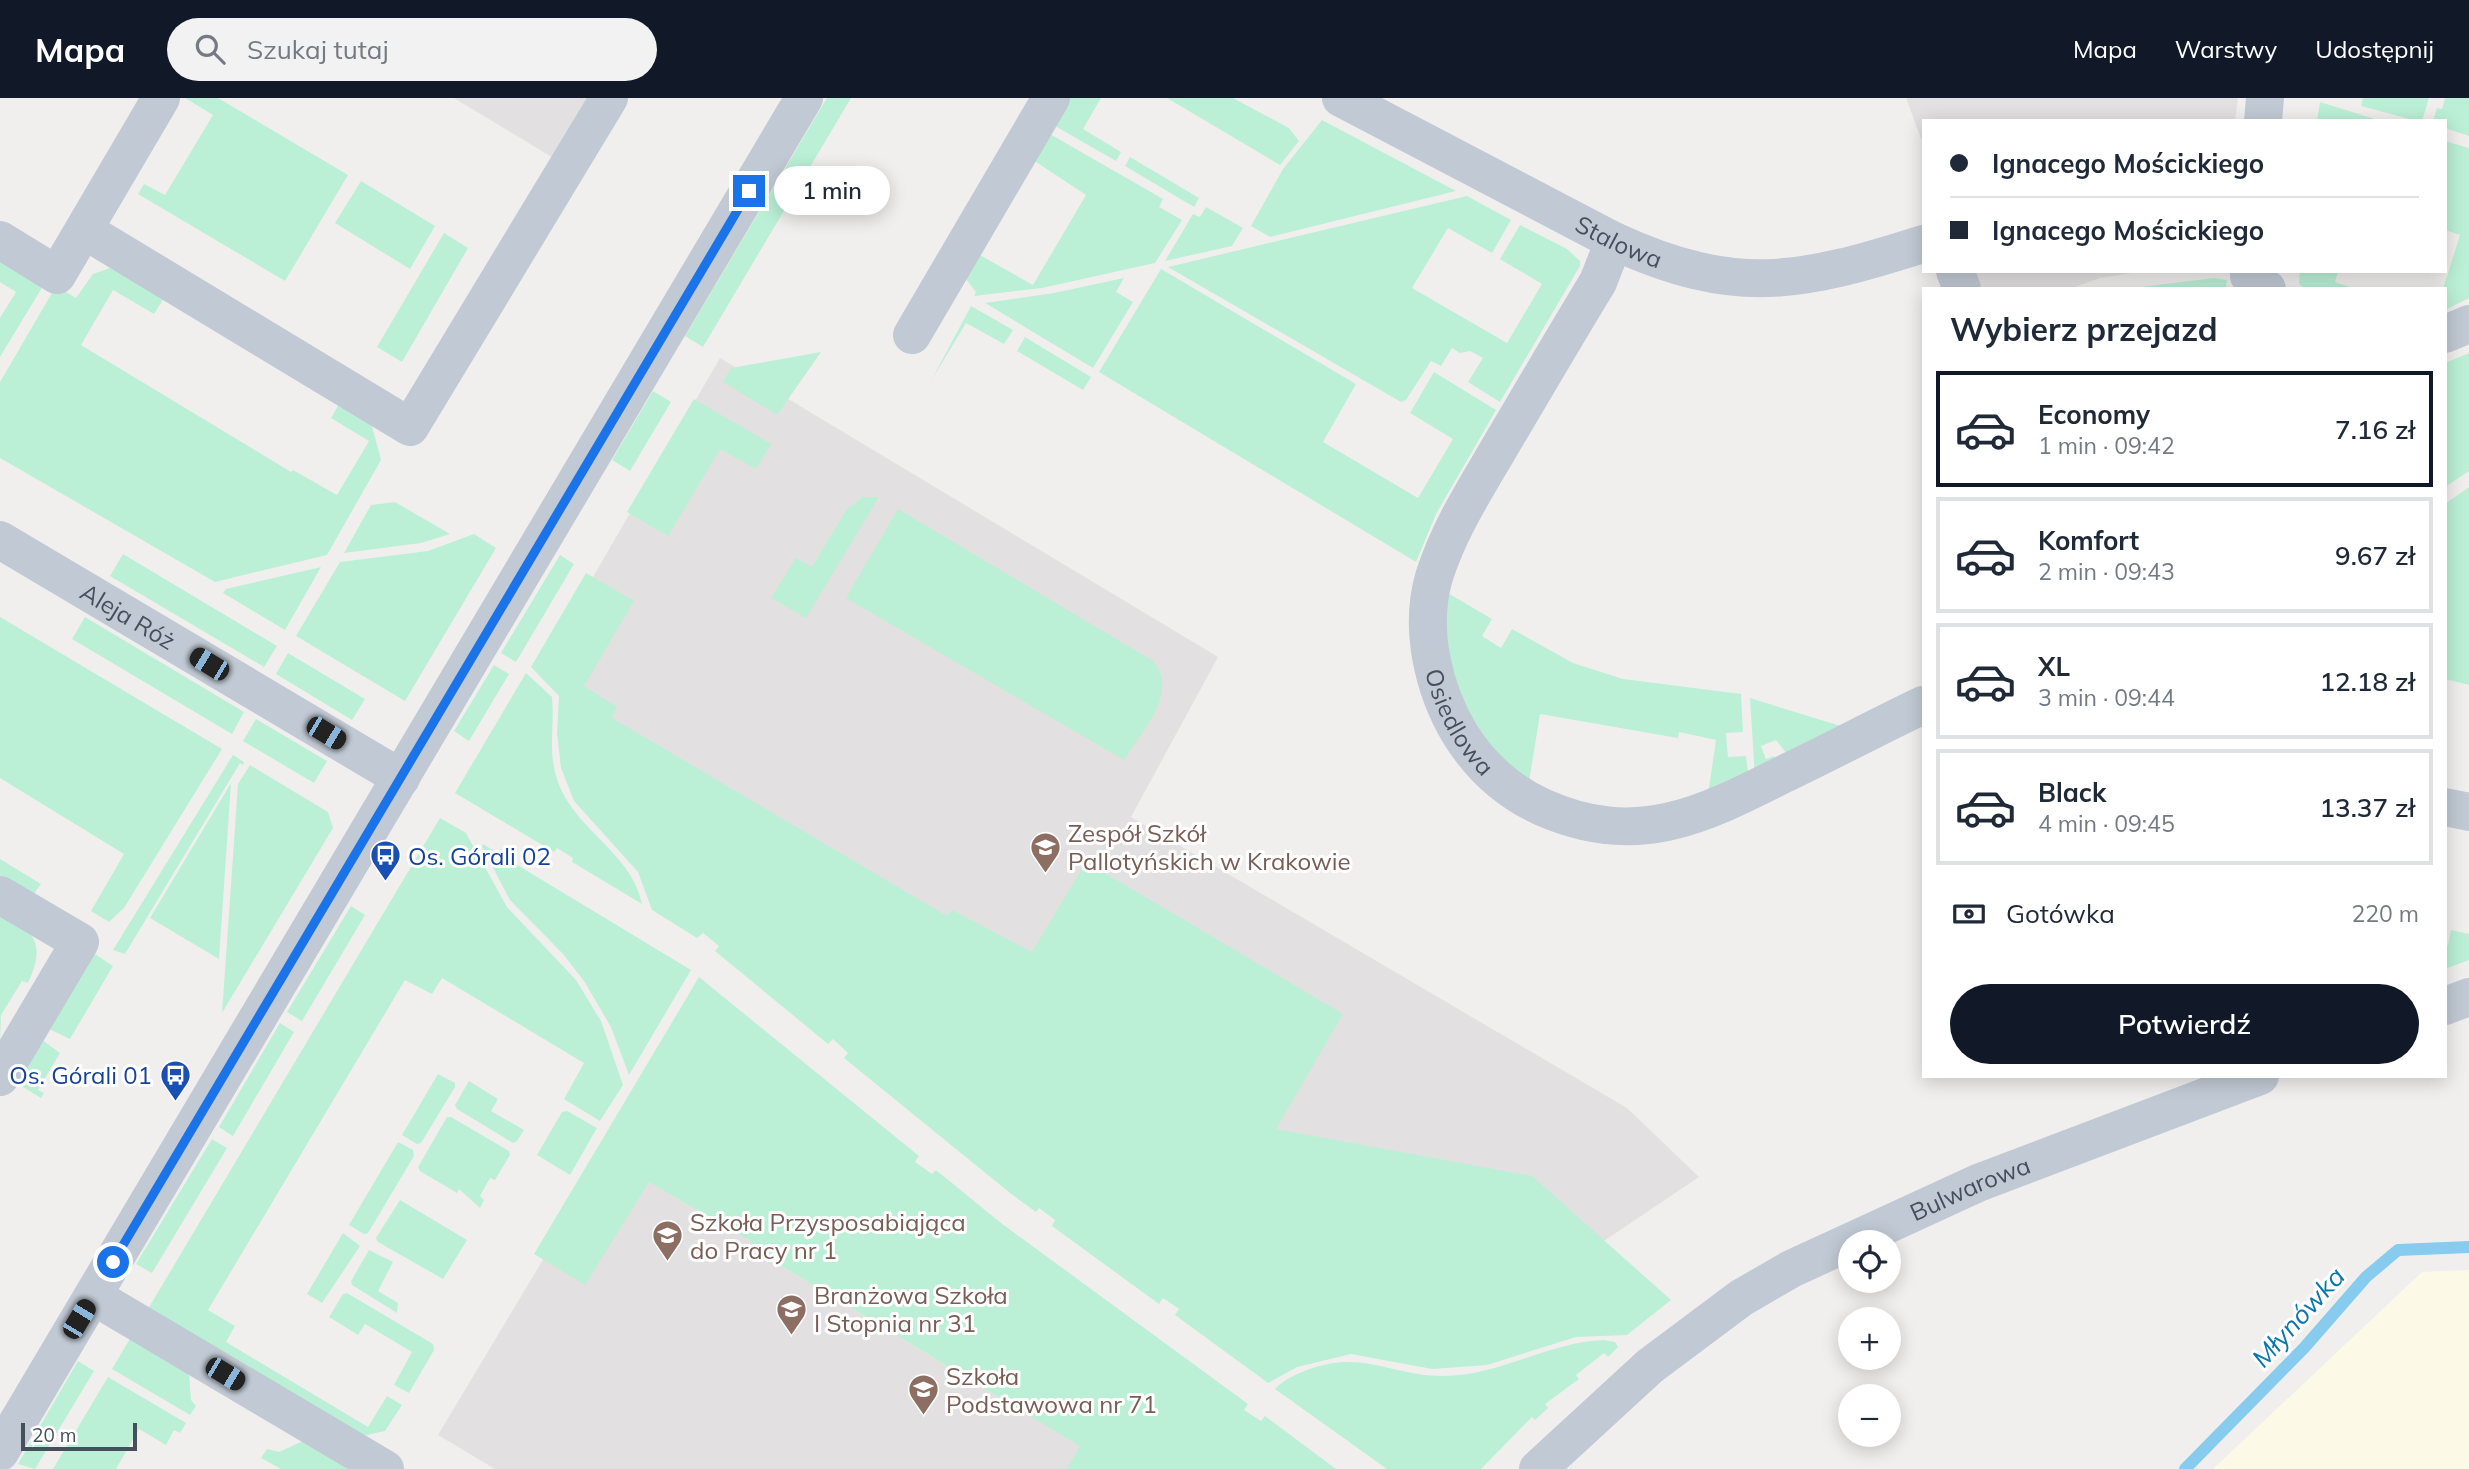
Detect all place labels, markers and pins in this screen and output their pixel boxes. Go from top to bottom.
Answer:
place label: Zespół Szkół Pallotyńskich w Krakowie [1068,818,1351,876]
school or university icon: Zespół Szkół Pallotyńskich w Krakowie [1028,830,1062,874]
bus stop icon: Os. Górali 02 [368,839,402,883]
place label: Os. Górali 02 [408,841,551,871]
bus stop icon: Os. Górali 01 [158,1058,192,1102]
place label: Os. Górali 01 [9,1060,152,1090]
place label: Szkoła Przysposabiająca do Pracy nr 1 [690,1207,966,1265]
school or university icon: Szkoła Przysposabiająca do Pracy nr 1 [650,1219,684,1263]
place label: Branżowa Szkoła I Stopnia nr 31 [814,1280,1008,1338]
school or university icon: Branżowa Szkoła I Stopnia nr 31 [774,1292,808,1336]
place label: Szkoła Podstawowa nr 71 [946,1361,1157,1419]
school or university icon: Szkoła Podstawowa nr 71 [906,1373,940,1417]

